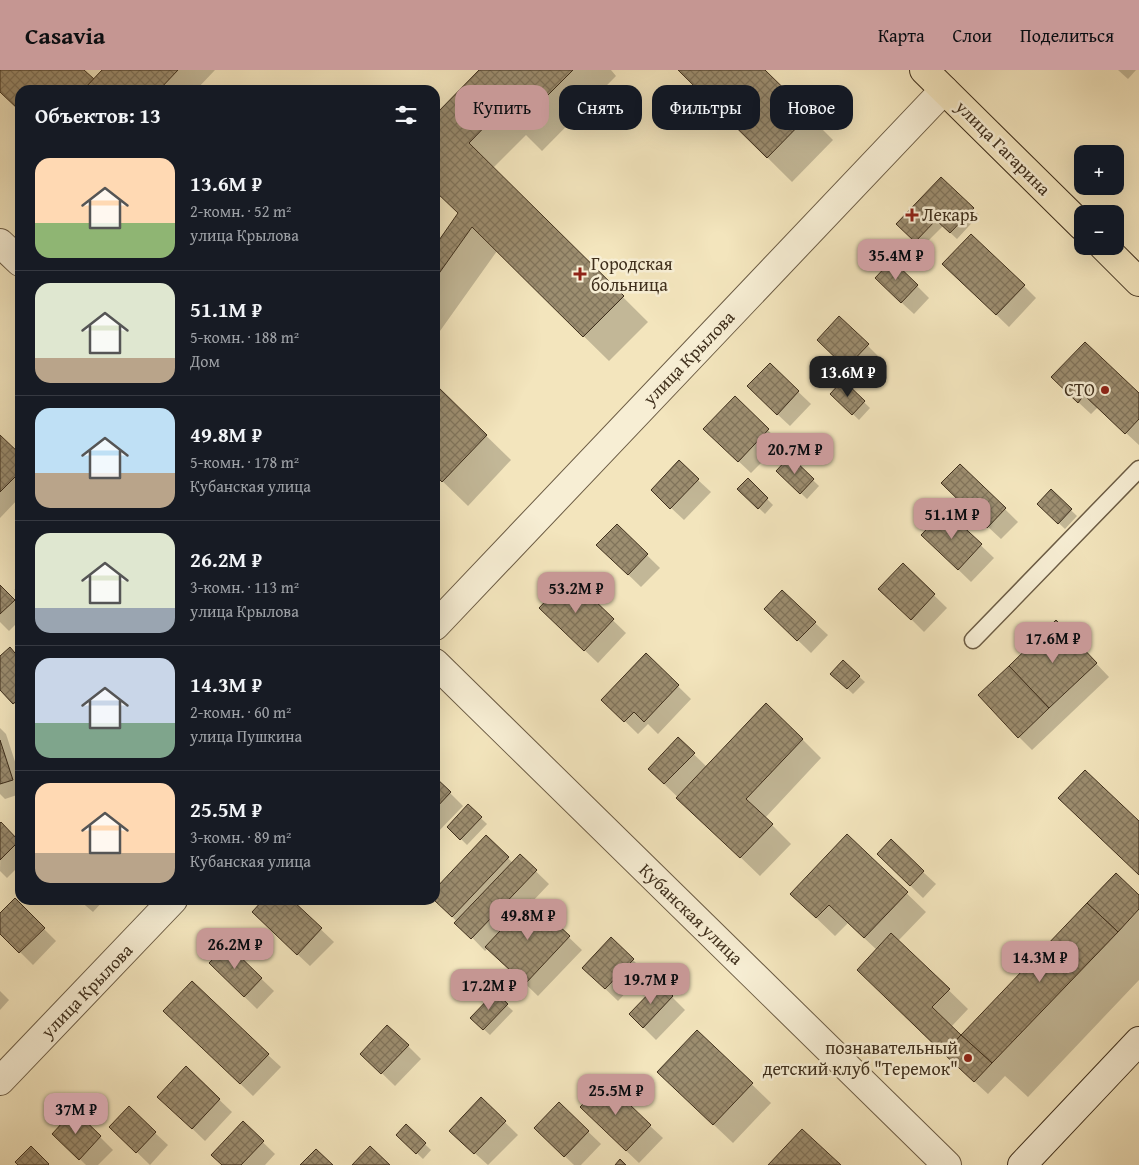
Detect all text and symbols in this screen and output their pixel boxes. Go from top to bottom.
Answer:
text: Casavia [25,18,105,53]
text: Карта [878,22,925,49]
text: Слои [953,22,992,49]
text: Поделиться [1020,22,1114,49]
chip: Купить [455,85,549,130]
chip: Снять [559,85,642,130]
chip: Фильтры [652,85,760,130]
chip: Новое [770,85,853,130]
street label: улица Гагарина [949,93,1058,202]
text: Объектов: 13 [35,100,161,131]
icon: filters [392,101,420,129]
map controls [1074,145,1124,255]
button: + [1074,145,1124,195]
text: 13.6M ₽ [190,168,262,199]
icon: home [75,178,135,238]
text: 2-комн. · 52 m² [190,199,291,223]
place label: Лекарь [922,201,978,228]
button: − [1074,205,1124,255]
marker: Лекарь [906,209,918,221]
text: улица Крылова [190,223,299,247]
pin: 35.4M ₽ [850,238,942,281]
text: 35.4M ₽ [869,243,923,267]
place label: Городская больница [591,250,673,298]
marker: Городская больница [573,267,587,281]
text: 51.1M ₽ [190,294,262,325]
icon: home [75,303,135,363]
street label: улица Крылова [636,304,741,412]
text: 5-комн. · 188 m² [190,325,299,349]
text: Дом [190,349,220,373]
pin: 13.6M ₽ [802,356,894,398]
text: 13.6M ₽ [821,360,875,384]
place label: СТО [1064,376,1095,403]
marker: СТО [1099,384,1111,396]
text: 49.8M ₽ [190,419,262,450]
icon: home [75,428,135,488]
pin: 20.7M ₽ [749,432,841,475]
text: 20.7M ₽ [768,437,822,461]
text: 5-комн. · 178 m² [190,450,299,474]
text: Кубанская улица [190,474,311,498]
pin: 51.1M ₽ [906,498,998,540]
text: 51.1M ₽ [925,502,979,526]
text: 26.2M ₽ [190,544,262,575]
icon: home [75,553,135,613]
pin: 53.2M ₽ [530,572,622,614]
text: 3-комн. · 113 m² [190,575,299,599]
text: 53.2M ₽ [549,576,603,600]
text: улица Крылова [190,599,299,623]
pin: 17.6M ₽ [1007,622,1099,664]
text: 17.6M ₽ [1026,626,1080,650]
text: 14.3M ₽ [190,669,262,700]
icon: home [75,678,135,738]
text: 2-комн. · 60 m² [190,700,291,724]
text: улица Пушкина [190,724,302,748]
text: 25.5M ₽ [190,794,262,825]
icon: home [75,803,135,863]
text: 3-комн. · 89 m² [190,825,291,849]
text: Кубанская улица [190,849,311,873]
street label: Кубанская улица [633,857,750,971]
pin: 49.8M ₽ [482,898,574,941]
text: 49.8M ₽ [501,903,555,927]
pin: 26.2M ₽ [189,928,281,970]
text: 26.2M ₽ [208,932,262,956]
street label: улица Крылова [34,937,139,1045]
pin: 14.3M ₽ [994,940,1086,983]
text: 14.3M ₽ [1013,945,1067,969]
pin: 19.7M ₽ [605,962,697,1005]
text: 19.7M ₽ [624,967,678,991]
pin: 17.2M ₽ [443,968,535,1011]
text: 17.2M ₽ [462,973,516,997]
place label: познавательный детский клуб "Теремок" [763,1034,958,1082]
marker: познавательный детский клуб "Теремок" [962,1052,974,1064]
pin: 25.5M ₽ [570,1074,662,1116]
text: 25.5M ₽ [589,1078,643,1102]
pin: 37M ₽ [41,1092,111,1135]
text: 37M ₽ [55,1097,97,1121]

